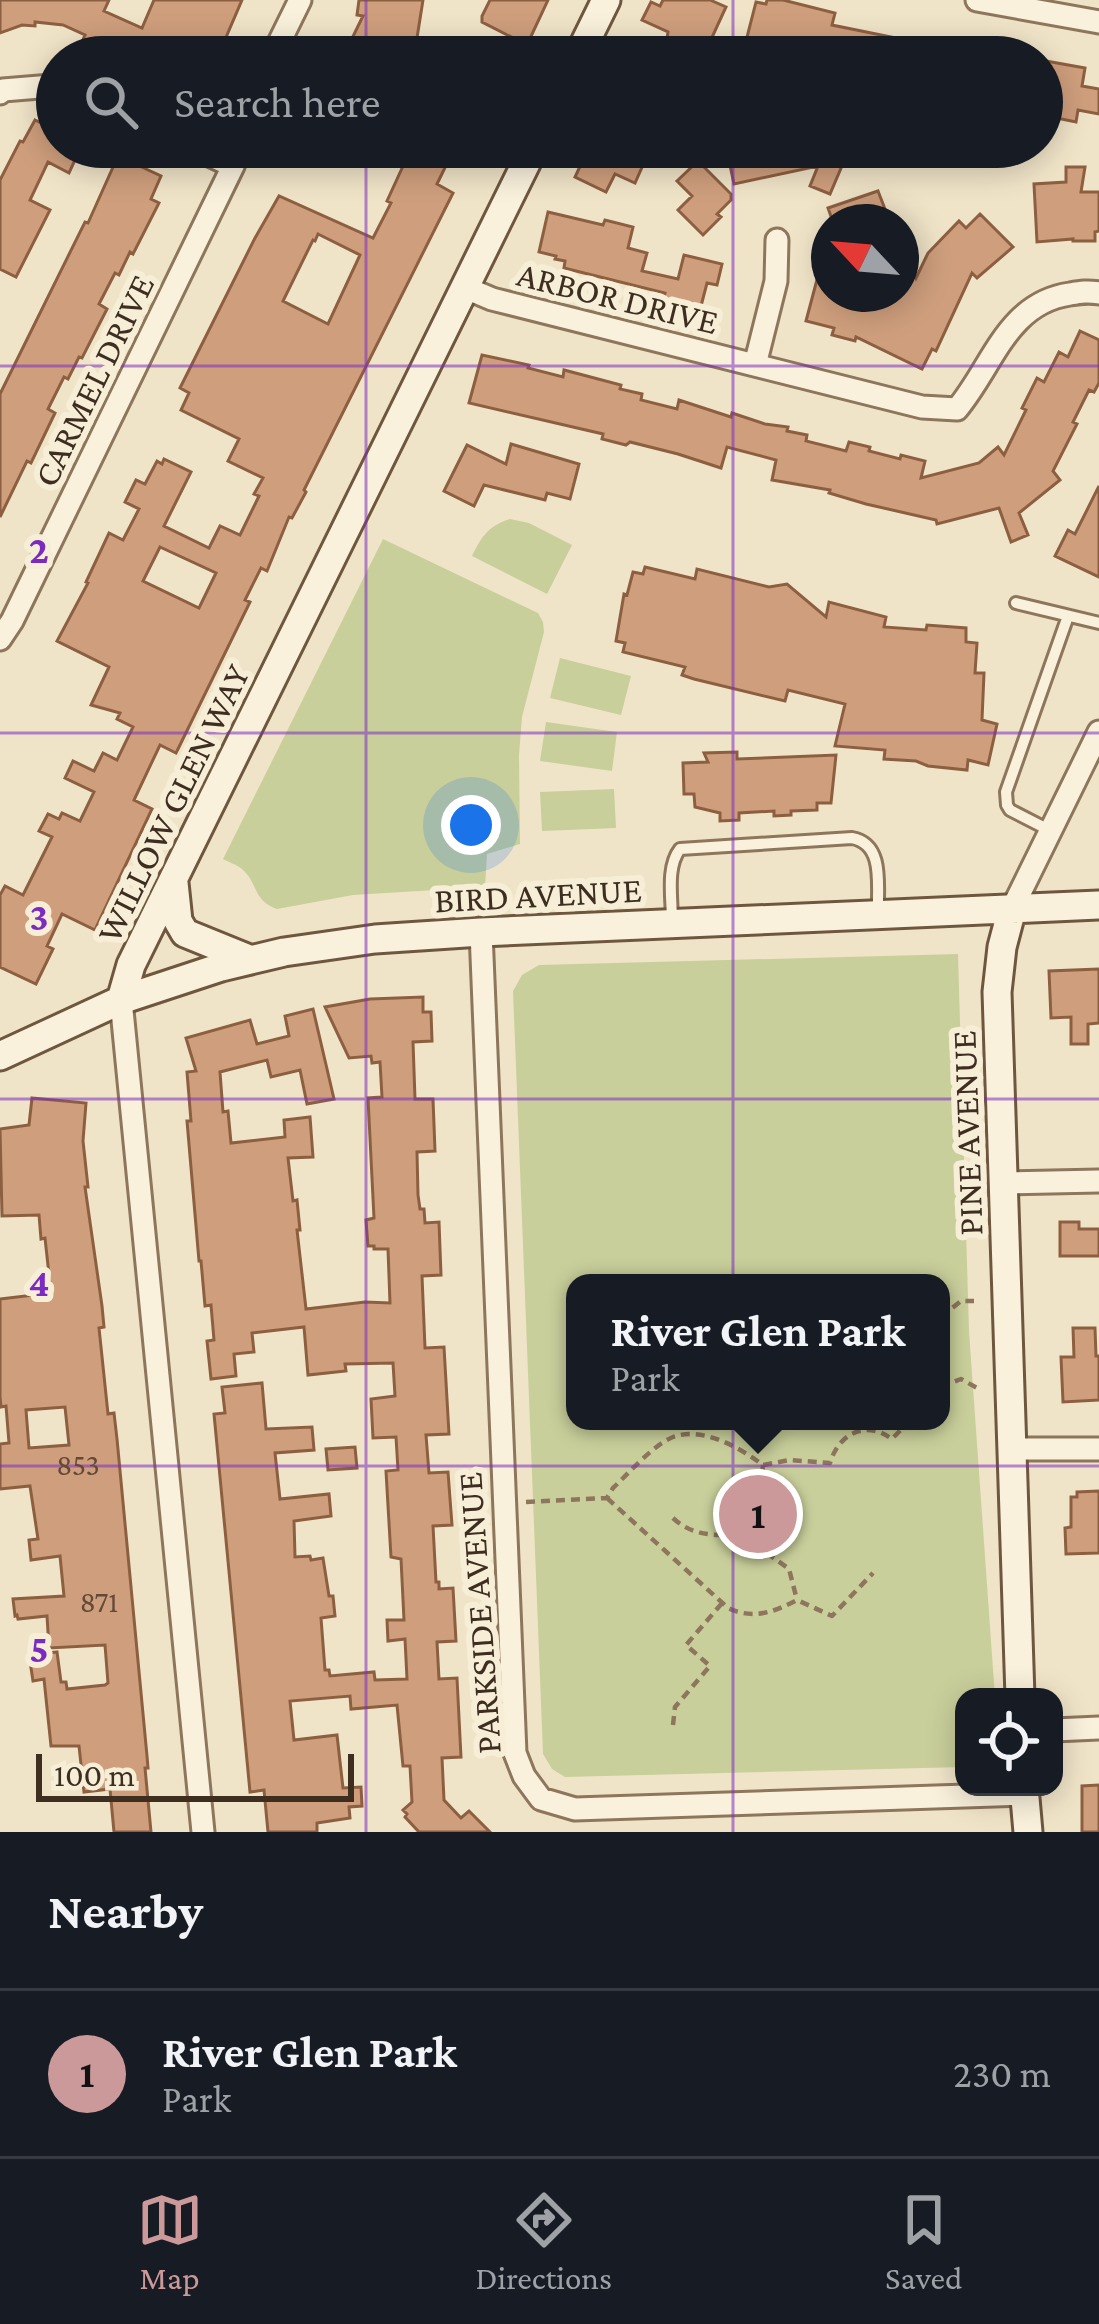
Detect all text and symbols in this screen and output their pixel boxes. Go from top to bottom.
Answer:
search box [36,36,1063,168]
icon: search [78,69,144,135]
text: Search here [174,77,381,127]
north arrow [811,204,919,312]
street label: ARBOR DRIVE [513,254,722,342]
street label: CARMEL DRIVE [25,268,162,493]
text: 2 [29,528,49,571]
street label: WILLOW GLEN WAY [88,657,258,949]
your location [441,795,501,855]
street label: BIRD AVENUE [433,870,643,920]
text: 3 [29,895,49,938]
street label: PINE AVENUE [943,1030,991,1236]
text: 4 [28,1261,50,1304]
popup [566,1274,950,1430]
text: River Glen Park [611,1306,905,1356]
text: Park [611,1356,680,1399]
house number: 853 [56,1448,100,1481]
pin: 1 [719,1469,797,1559]
street label: PARKSIDE AVENUE [449,1471,509,1755]
house number: 871 [80,1585,118,1618]
text: 5 [29,1627,49,1670]
map controls [955,1688,1063,1796]
button: locate [955,1688,1063,1796]
scale bar [36,1748,354,1801]
text: 100 m [54,1756,135,1793]
text: Nearby [48,1882,203,1939]
text: River Glen Park [162,2027,457,2077]
text: 1 [80,2052,94,2095]
text: 230 m [953,2052,1051,2095]
text: Park [162,2077,231,2120]
tab: Map [137,2187,203,2296]
tab: Directions [476,2187,612,2296]
tab: Saved [885,2187,962,2296]

